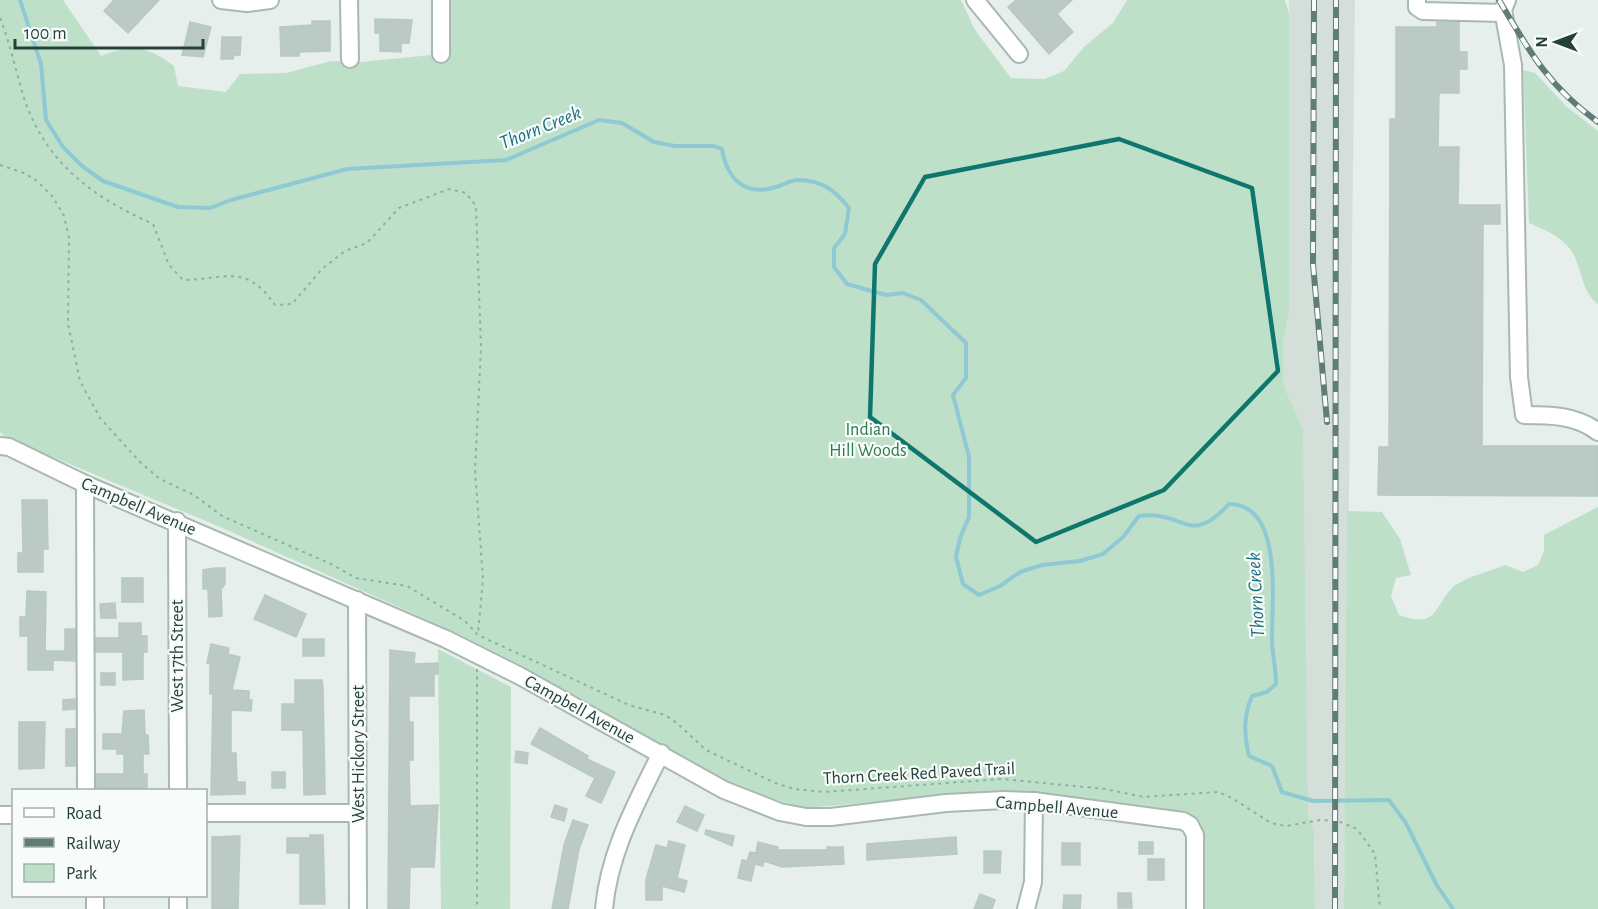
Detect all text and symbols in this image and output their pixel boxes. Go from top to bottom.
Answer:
scale bar [15,12,202,50]
north arrow [1526,12,1586,72]
text: 100 m [24,25,67,43]
text: N [1534,36,1550,48]
water label: Thorn Creek [497,103,584,153]
park label: Indian Hill Woods [829,421,907,460]
street label: Campbell Avenue [79,475,199,539]
water label: Thorn Creek [1244,551,1268,638]
street label: West 17th Street [169,599,187,713]
street label: Campbell Avenue [521,672,638,748]
street label: West Hickory Street [350,685,368,823]
street label: Thorn Creek Red Paved Trail [822,760,1016,788]
legend [12,789,207,897]
street label: Campbell Avenue [995,794,1119,822]
text: Road [66,805,102,823]
text: Railway [66,835,121,853]
text: Park [66,865,98,883]

